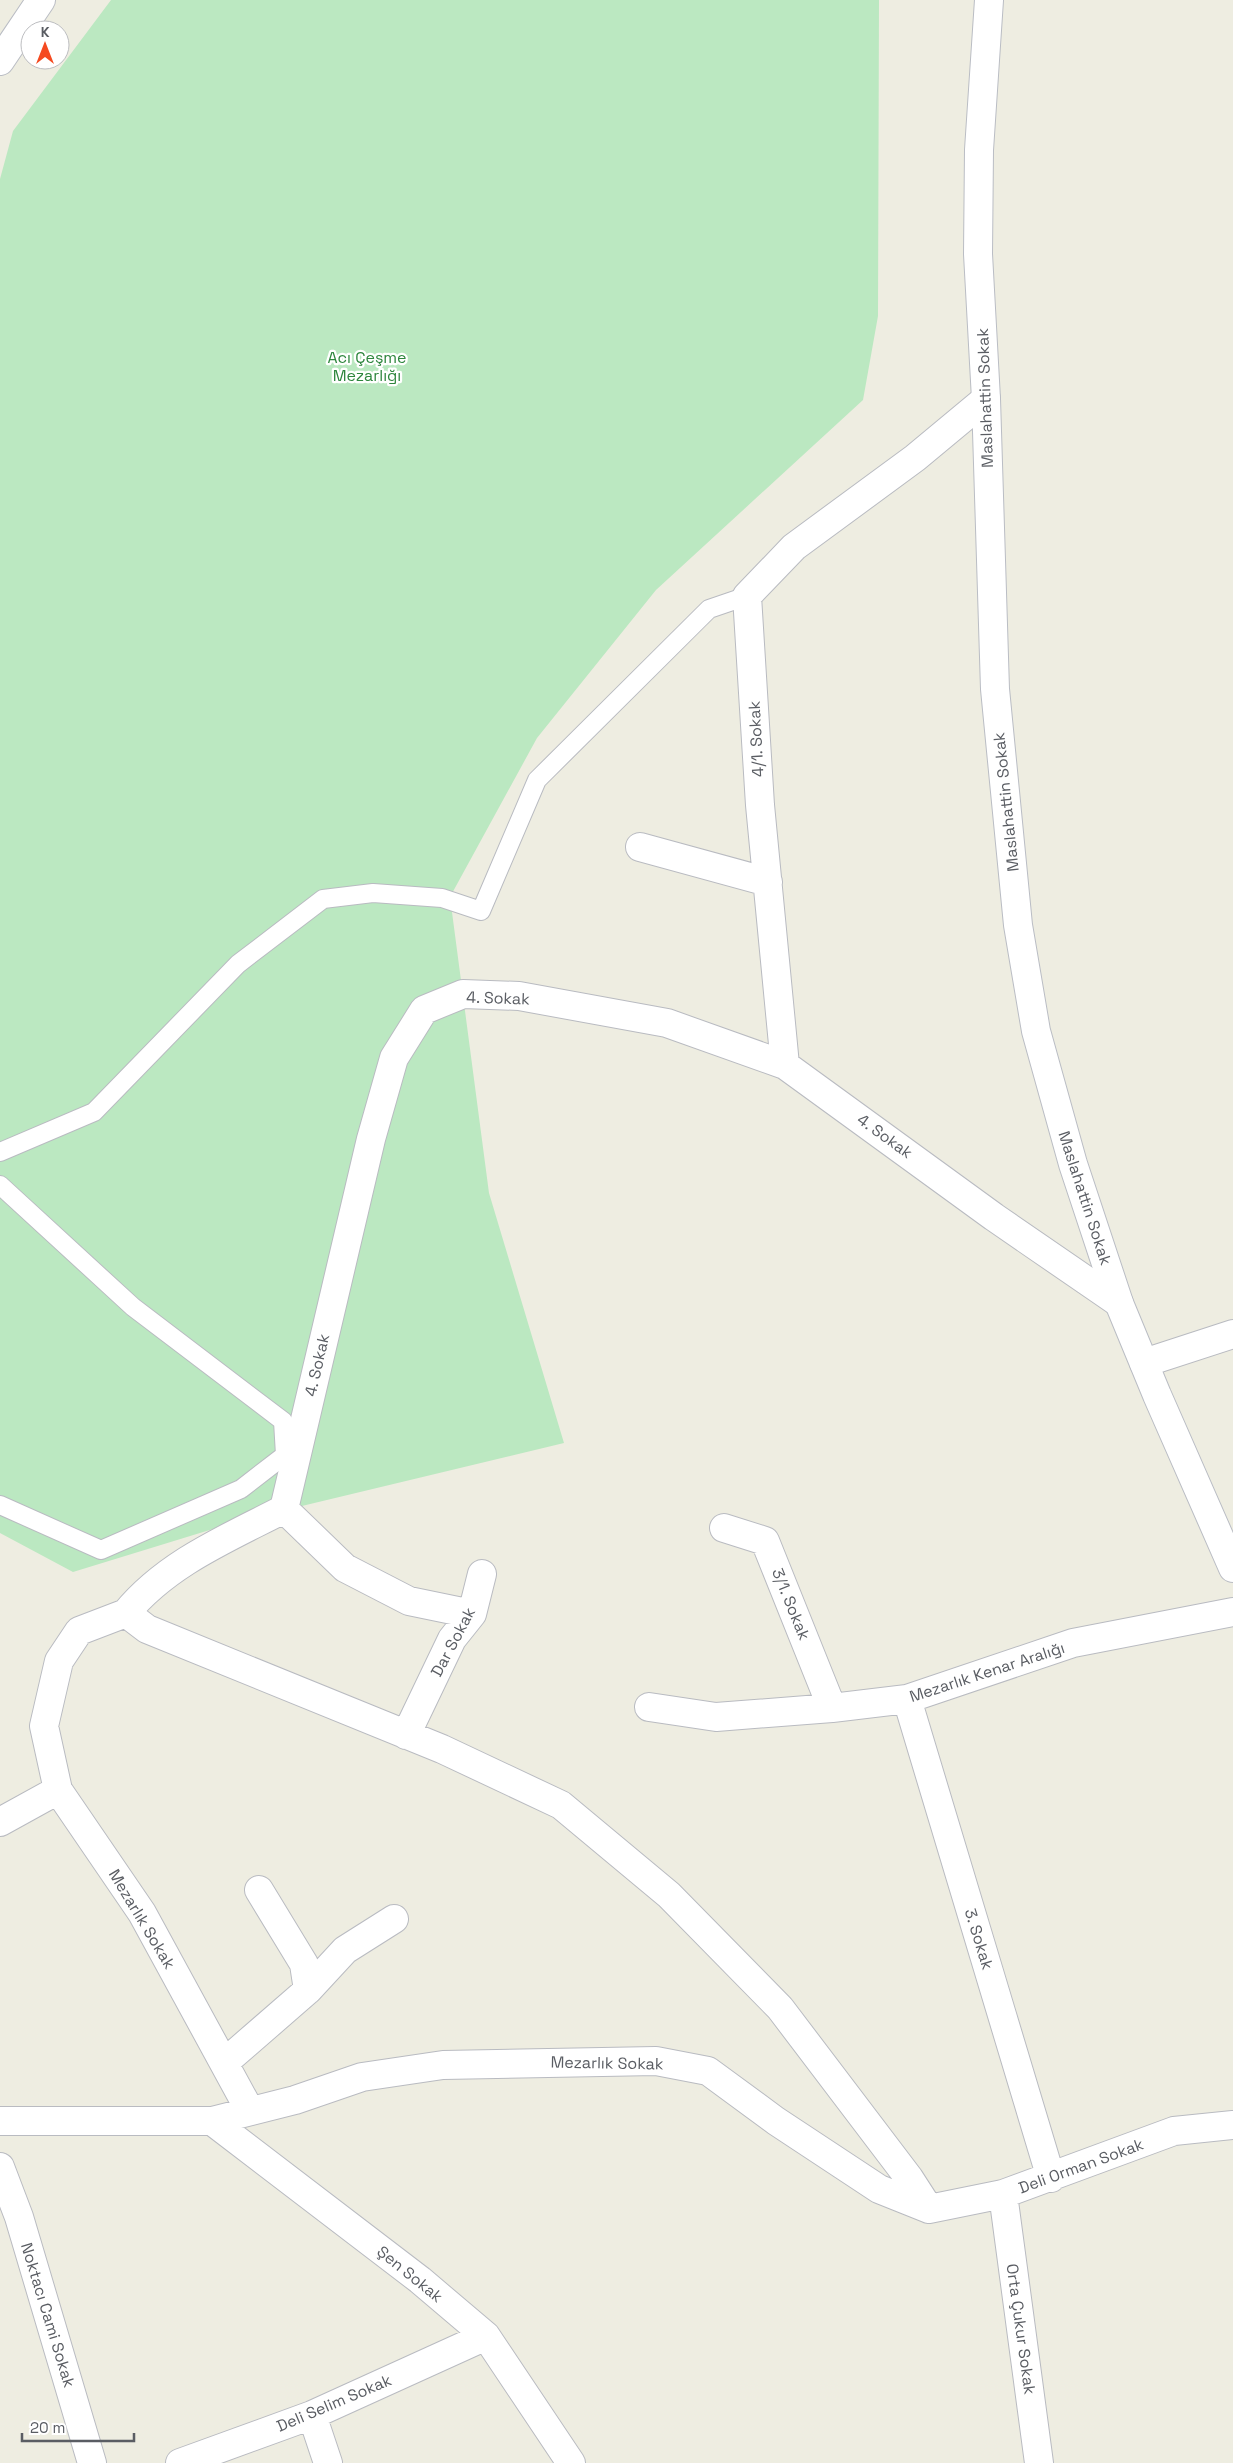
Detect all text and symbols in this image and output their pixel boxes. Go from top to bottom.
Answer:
north arrow [20,20,70,70]
text: K [41,23,50,41]
street label: Maslahattin Sokak [972,327,998,468]
park label: Acı Çeşme Mezarlığı [327,347,407,386]
street label: 4/1. Sokak [744,700,768,778]
street label: Maslahattin Sokak [988,731,1024,873]
street label: 4. Sokak [466,986,531,1010]
street label: 4. Sokak [853,1109,917,1163]
street label: Maslahattin Sokak [1053,1128,1117,1268]
street label: 4. Sokak [300,1331,334,1398]
street label: 3/1. Sokak [767,1565,815,1643]
street label: Dar Sokak [426,1603,480,1680]
street label: Mezarlık Kenar Aralığı [907,1637,1067,1707]
street label: Mezarlık Sokak [104,1865,180,1973]
street label: 3. Sokak [960,1906,998,1973]
street label: Mezarlık Sokak [550,2052,664,2074]
street label: Deli Orman Sokak [1016,2134,1147,2198]
street label: Noktacı Cami Sokak [16,2240,80,2390]
street label: Şen Sokak [373,2241,448,2307]
street label: Orta Çukur Sokak [1001,2262,1041,2396]
street label: Deli Selim Sokak [273,2369,395,2437]
scale bar [22,2410,135,2442]
text: 20 m [30,2418,65,2437]

